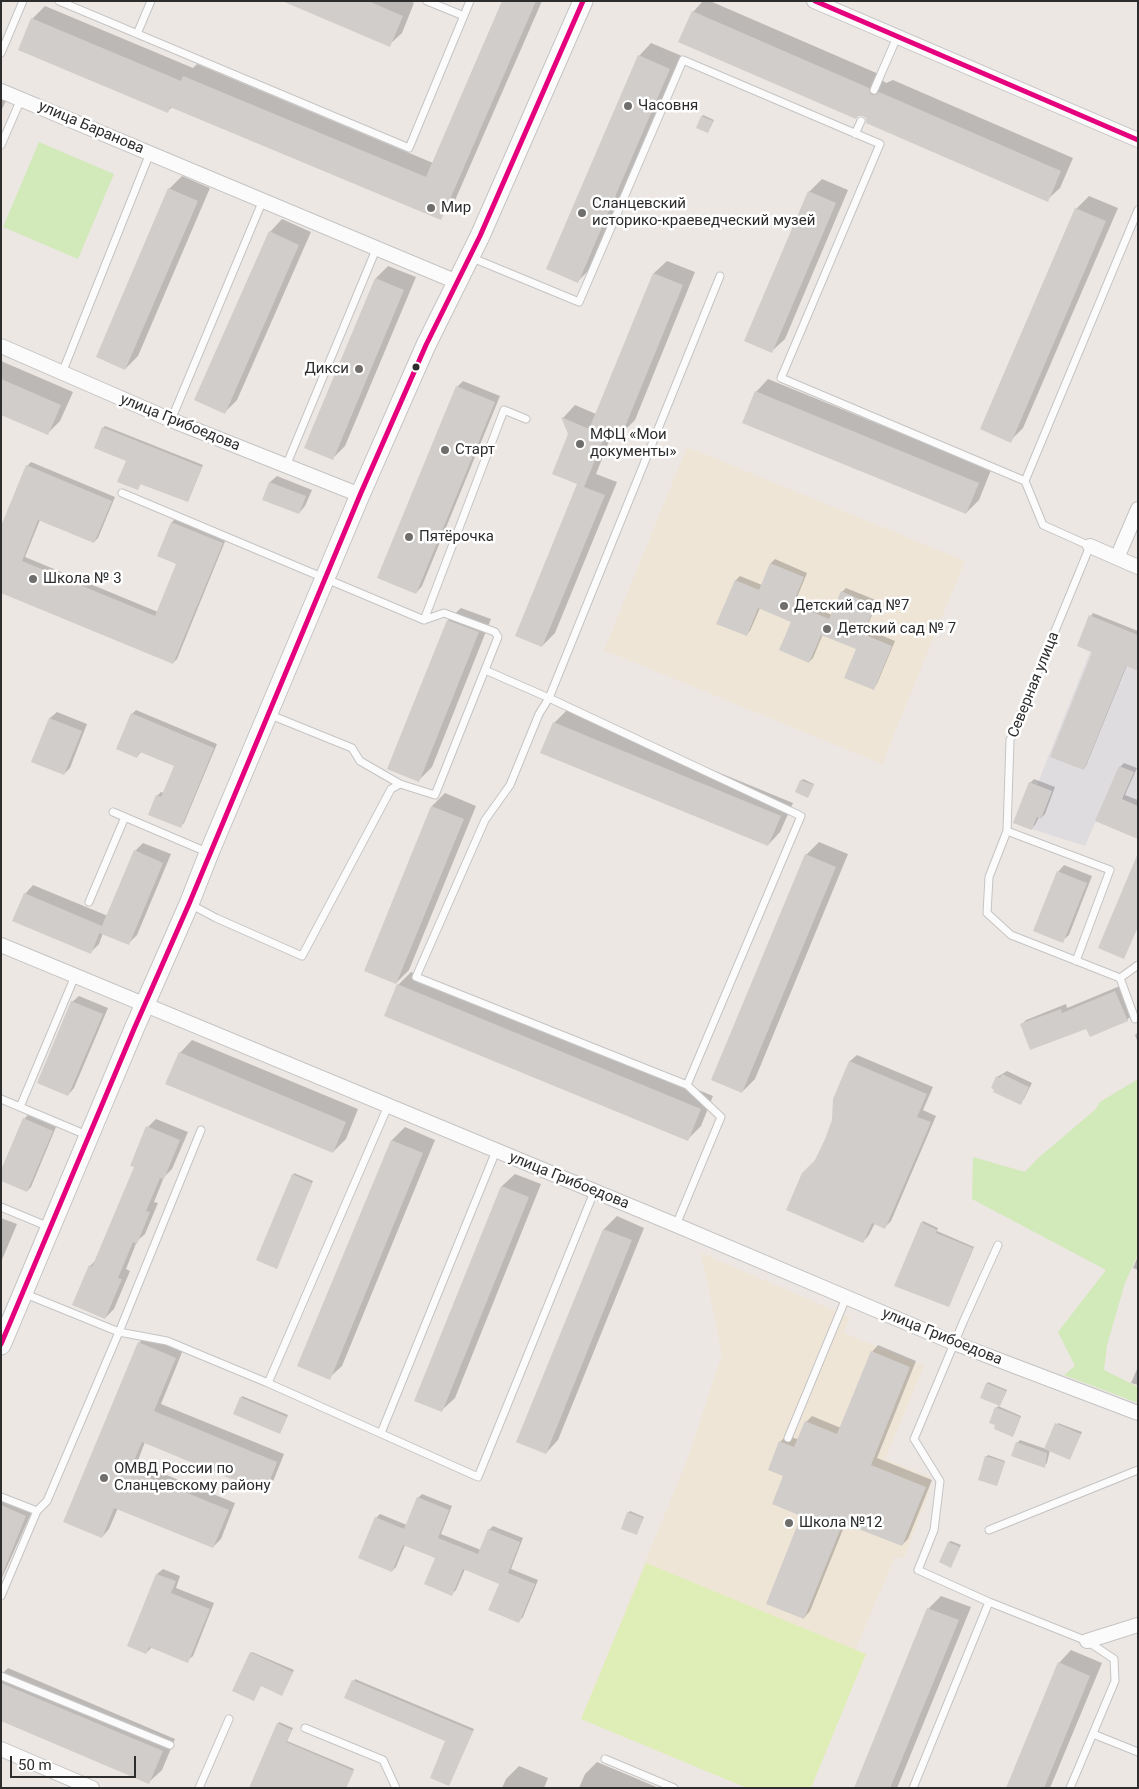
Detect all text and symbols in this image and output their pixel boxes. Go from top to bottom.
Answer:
place label: Часовня [638,97,698,115]
street label: улица Баранова [35,98,147,158]
marker: Часовня [622,100,634,112]
place label: Сланцевский историко-краеведческий музей [592,195,815,230]
place label: Мир [441,199,471,217]
marker: Мир [425,202,437,214]
marker: Сланцевский историко-краеведческий музей [576,207,588,219]
place label: Дикси [305,360,349,378]
unlabelled marker [411,362,421,372]
marker: Дикси [353,363,365,375]
street label: улица Грибоедова [117,391,243,455]
place label: МФЦ «Мои документы» [590,426,676,461]
marker: МФЦ «Мои документы» [574,438,586,450]
place label: Старт [455,441,495,459]
marker: Старт [439,444,451,456]
place label: Пятёрочка [419,528,494,546]
marker: Пятёрочка [403,531,415,543]
place label: Школа № 3 [43,570,122,588]
marker: Школа № 3 [27,573,39,585]
place label: Детский сад №7 [794,597,909,615]
marker: Детский сад №7 [778,600,790,612]
place label: Детский сад № 7 [837,620,956,638]
marker: Детский сад № 7 [821,623,833,635]
street label: Северная улица [1005,629,1063,741]
street label: улица Грибоедова [506,1149,632,1213]
street label: улица Грибоедова [879,1305,1005,1369]
place label: ОМВД России по Сланцевскому району [114,1460,271,1495]
marker: ОМВД России по Сланцевскому району [98,1472,110,1484]
place label: Школа №12 [799,1514,882,1532]
marker: Школа №12 [783,1517,795,1529]
scale bar [12,1746,139,1778]
text: 50 m [18,1756,52,1774]

